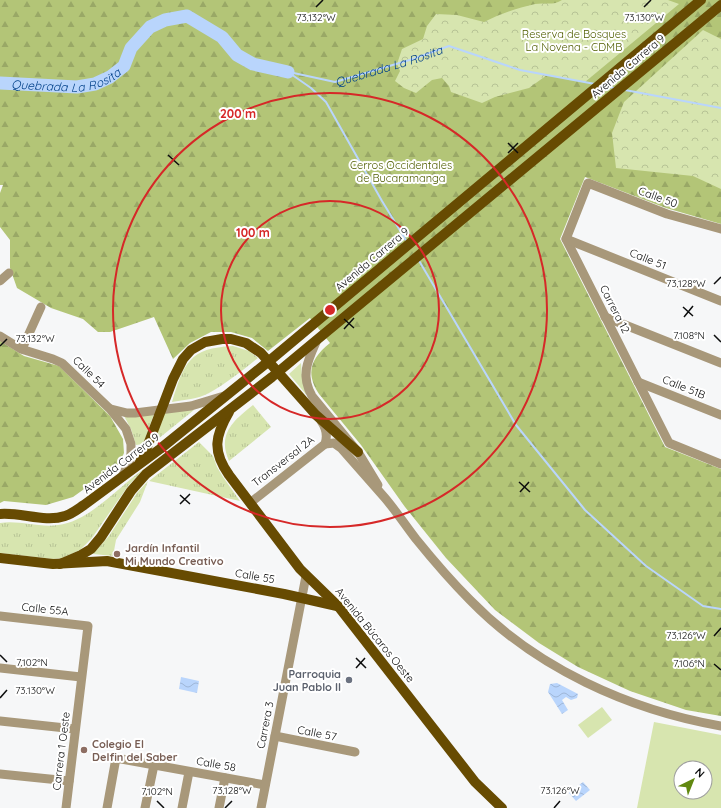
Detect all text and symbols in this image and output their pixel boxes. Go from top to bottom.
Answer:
text: 73.132°W [296,11,336,24]
text: 73.130°W [624,11,664,24]
park label: Reserva de Bosques La Novena - CDMB [522,27,626,54]
street label: Avenida Carrera 9 [588,31,668,101]
water label: Quebrada La Rosita [333,41,445,89]
water label: Quebrada La Rosita [11,64,124,95]
text: 200 m [220,106,256,121]
park label: Cerros Occidentales de Bucaramanga [350,158,452,185]
street label: Calle 50 [637,183,679,211]
street label: Avenida Carrera 9 [332,224,412,294]
text: 100 m [236,225,270,240]
street label: Calle 51 [628,245,668,273]
text: 73.128°W [666,277,706,290]
street label: Carrera 12 [597,283,633,335]
centre of rings [323,303,337,317]
text: 7.108°N [673,329,705,342]
text: 73.132°W [15,332,55,345]
street label: Calle 54 [70,353,108,391]
street label: Calle 51B [660,372,708,402]
street label: Avenida Carrera 9 [80,430,162,496]
street label: Transversal 2A [249,432,317,490]
place label: Jardín Infantil Mi Mundo Creativo [125,541,224,568]
marker: Jardín Infantil Mi Mundo Creativo [112,549,122,559]
street label: Calle 55 [234,566,276,586]
street label: Avenida Búcaros Oeste [332,585,418,685]
street label: Calle 55A [21,600,69,618]
text: 73.126°W [666,629,706,642]
text: 7.102°N [16,656,48,669]
text: 7.106°N [673,657,705,670]
place label: Parroquia Juan Pablo II [273,667,341,694]
marker: Parroquia Juan Pablo II [344,675,354,685]
text: 73.130°W [15,684,55,697]
street label: Carrera 3 [254,700,276,750]
street label: Carrera 1 Oeste [49,711,73,791]
street label: Calle 57 [296,722,338,744]
place label: Colegio El Delfin del Saber [92,737,178,764]
marker: Colegio El Delfin del Saber [79,745,89,755]
street label: Calle 58 [195,754,237,774]
north arrow [673,760,713,800]
text: N [692,765,708,781]
text: 73.128°W [212,784,252,797]
text: 73.126°W [540,784,580,797]
text: 7.102°N [141,785,173,798]

